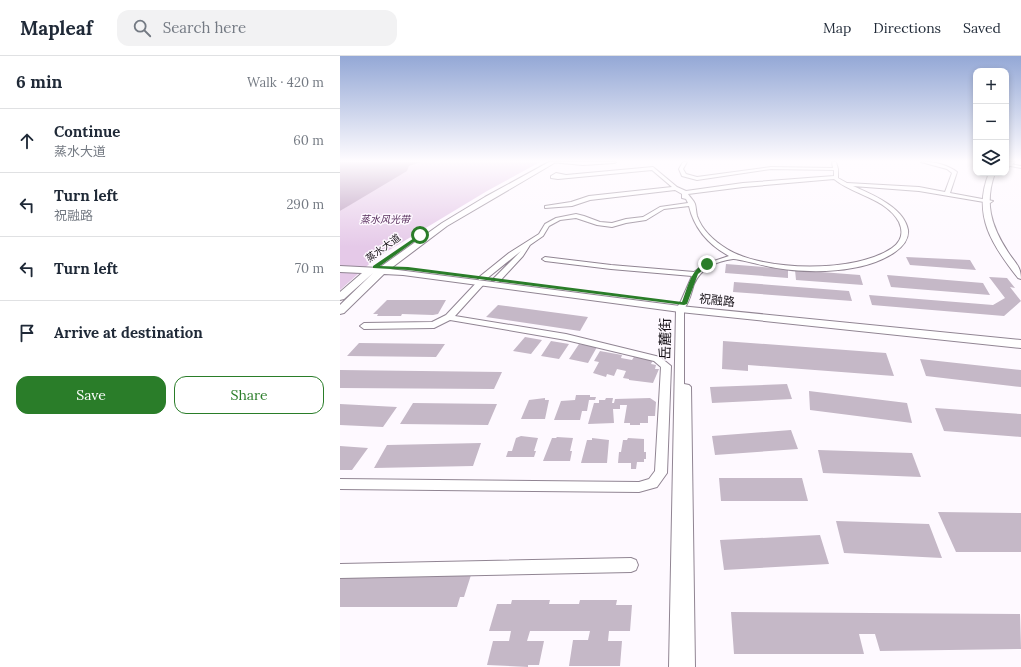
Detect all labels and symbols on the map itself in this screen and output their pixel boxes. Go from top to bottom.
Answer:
park label: 蒸水风光带 [360,213,412,226]
route start [411,226,429,244]
street label: 蒸水大道 [363,231,403,265]
route end [698,255,716,273]
street label: 祝融路 [698,291,736,309]
street label: 岳麓街 [656,318,674,360]

